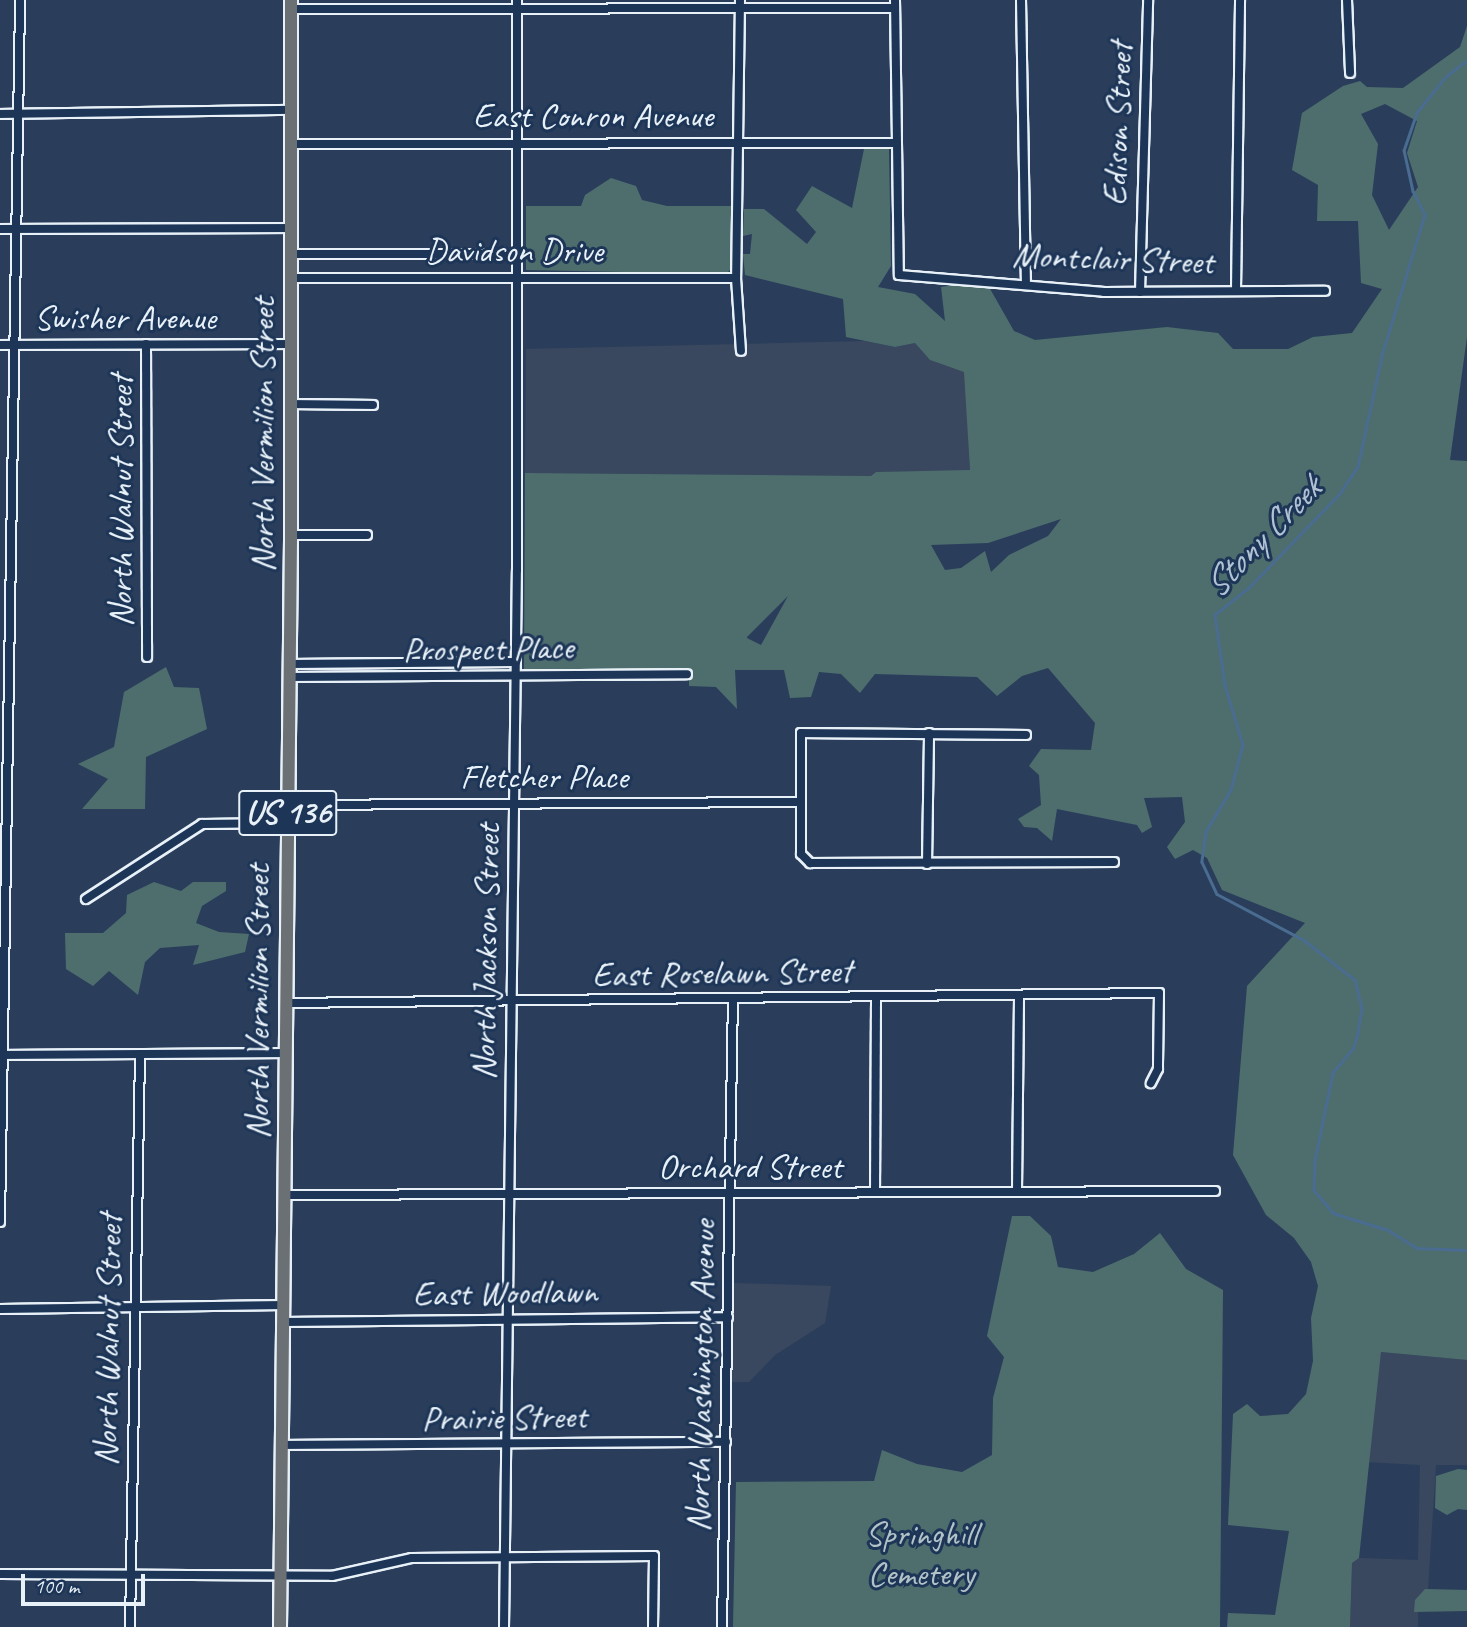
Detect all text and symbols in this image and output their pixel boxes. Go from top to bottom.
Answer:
street label: Edison Street [1094,42,1142,206]
street label: East Conron Avenue [473,95,713,137]
street label: Davidson Drive [425,230,603,272]
street label: Montclair Street [1011,234,1215,284]
street label: Swisher Avenue [34,297,216,339]
street label: North Vermilion Street [242,297,284,573]
street label: North Walnut Street [100,374,142,628]
water label: Stony Creek [1194,467,1330,607]
street label: Prospect Place [402,627,574,671]
street label: Fletcher Place [460,756,628,798]
road number: US 136 [237,784,339,842]
street label: North Jackson Street [463,823,509,1081]
street label: North Vermilion Street [237,864,279,1140]
street label: East Roselawn Street [592,950,852,996]
street label: Orchard Street [658,1146,842,1188]
street label: North Walnut Street [85,1213,131,1467]
street label: North Washington Avenue [677,1219,725,1533]
street label: East Woodlawn [413,1270,597,1316]
street label: Prairie Street [421,1396,587,1440]
park label: Springhill Cemetery [865,1513,977,1595]
scale bar [24,1560,149,1604]
text: 100 m [34,1573,79,1599]

